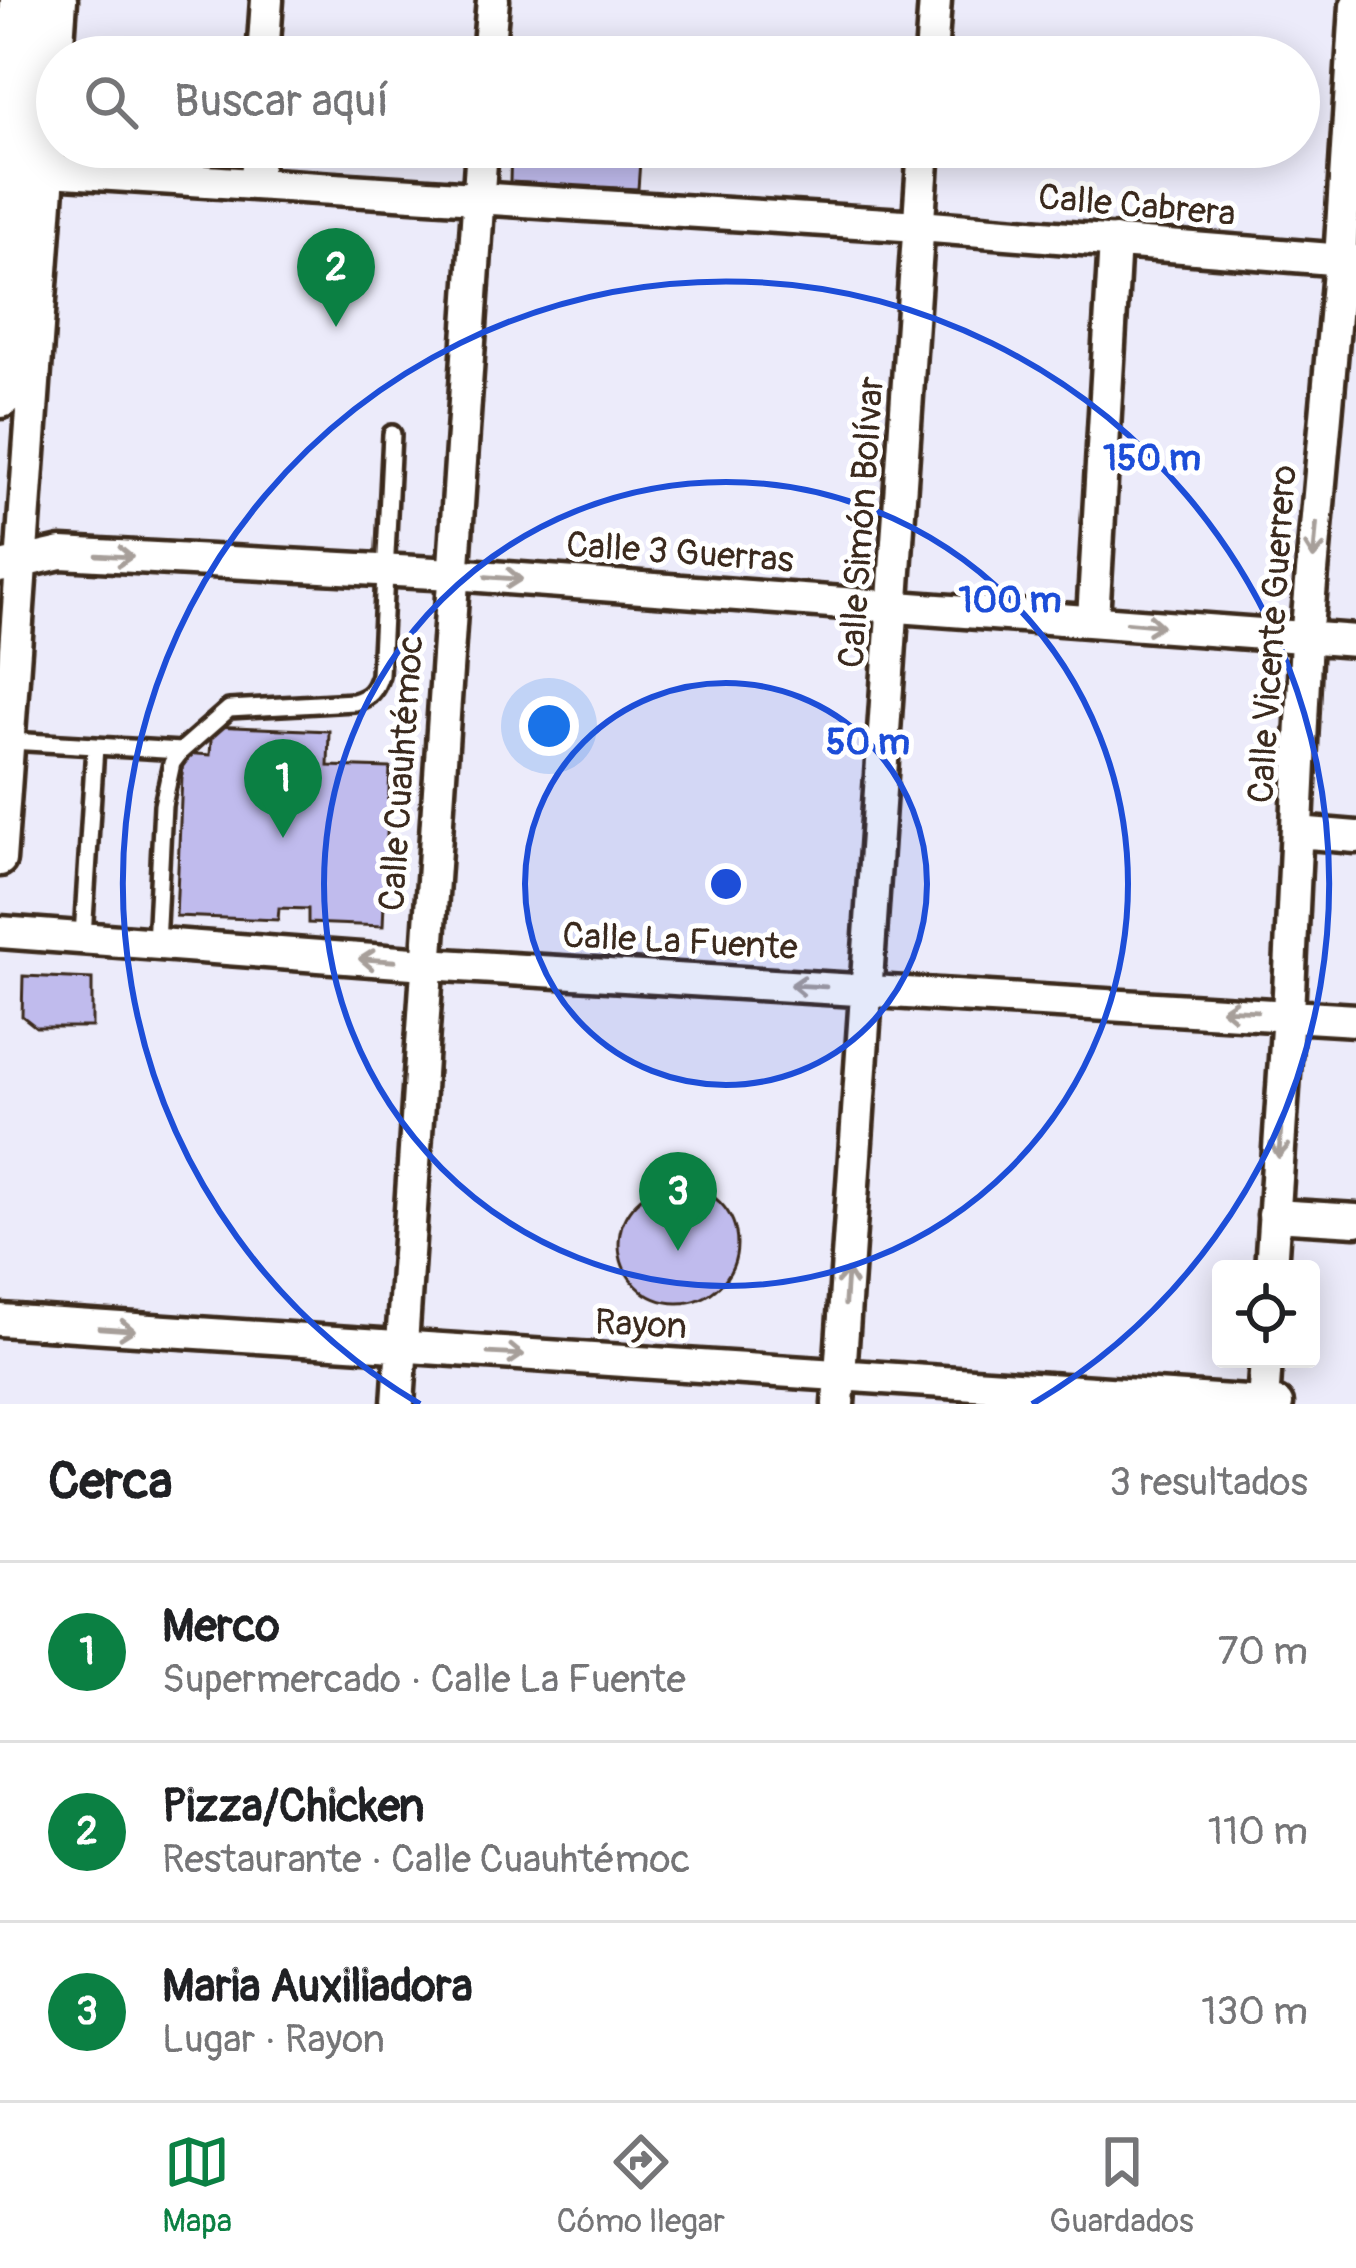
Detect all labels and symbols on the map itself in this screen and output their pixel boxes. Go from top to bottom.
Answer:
street label: Calle Cabrera [1036,174,1237,237]
pin: 2 [297,228,375,327]
street label: Calle Simón Bolívar [829,375,894,669]
text: 150 m [1103,436,1201,481]
street label: Calle Vicente Guerrero [1238,463,1307,805]
one-way arrow [1303,521,1326,560]
street label: Calle 3 Guerras [565,522,795,583]
one-way arrow [95,544,134,567]
one-way arrow [484,566,523,589]
text: 100 m [958,578,1062,623]
one-way arrow [1125,613,1164,636]
street label: Calle Cuauhtémoc [369,634,434,912]
your location [519,696,579,756]
text: 50 m [826,720,910,765]
pin: 1 [244,739,322,838]
centre of rings [705,863,747,905]
street label: Calle La Fuente [561,913,799,970]
one-way arrow [358,949,397,972]
one-way arrow [789,975,828,998]
one-way arrow [1220,998,1259,1021]
one-way arrow [1268,1120,1291,1159]
pin: 3 [639,1152,717,1251]
one-way arrow [834,1268,857,1307]
street label: Rayon [594,1300,688,1349]
one-way arrow [97,1317,136,1340]
one-way arrow [486,1343,525,1366]

